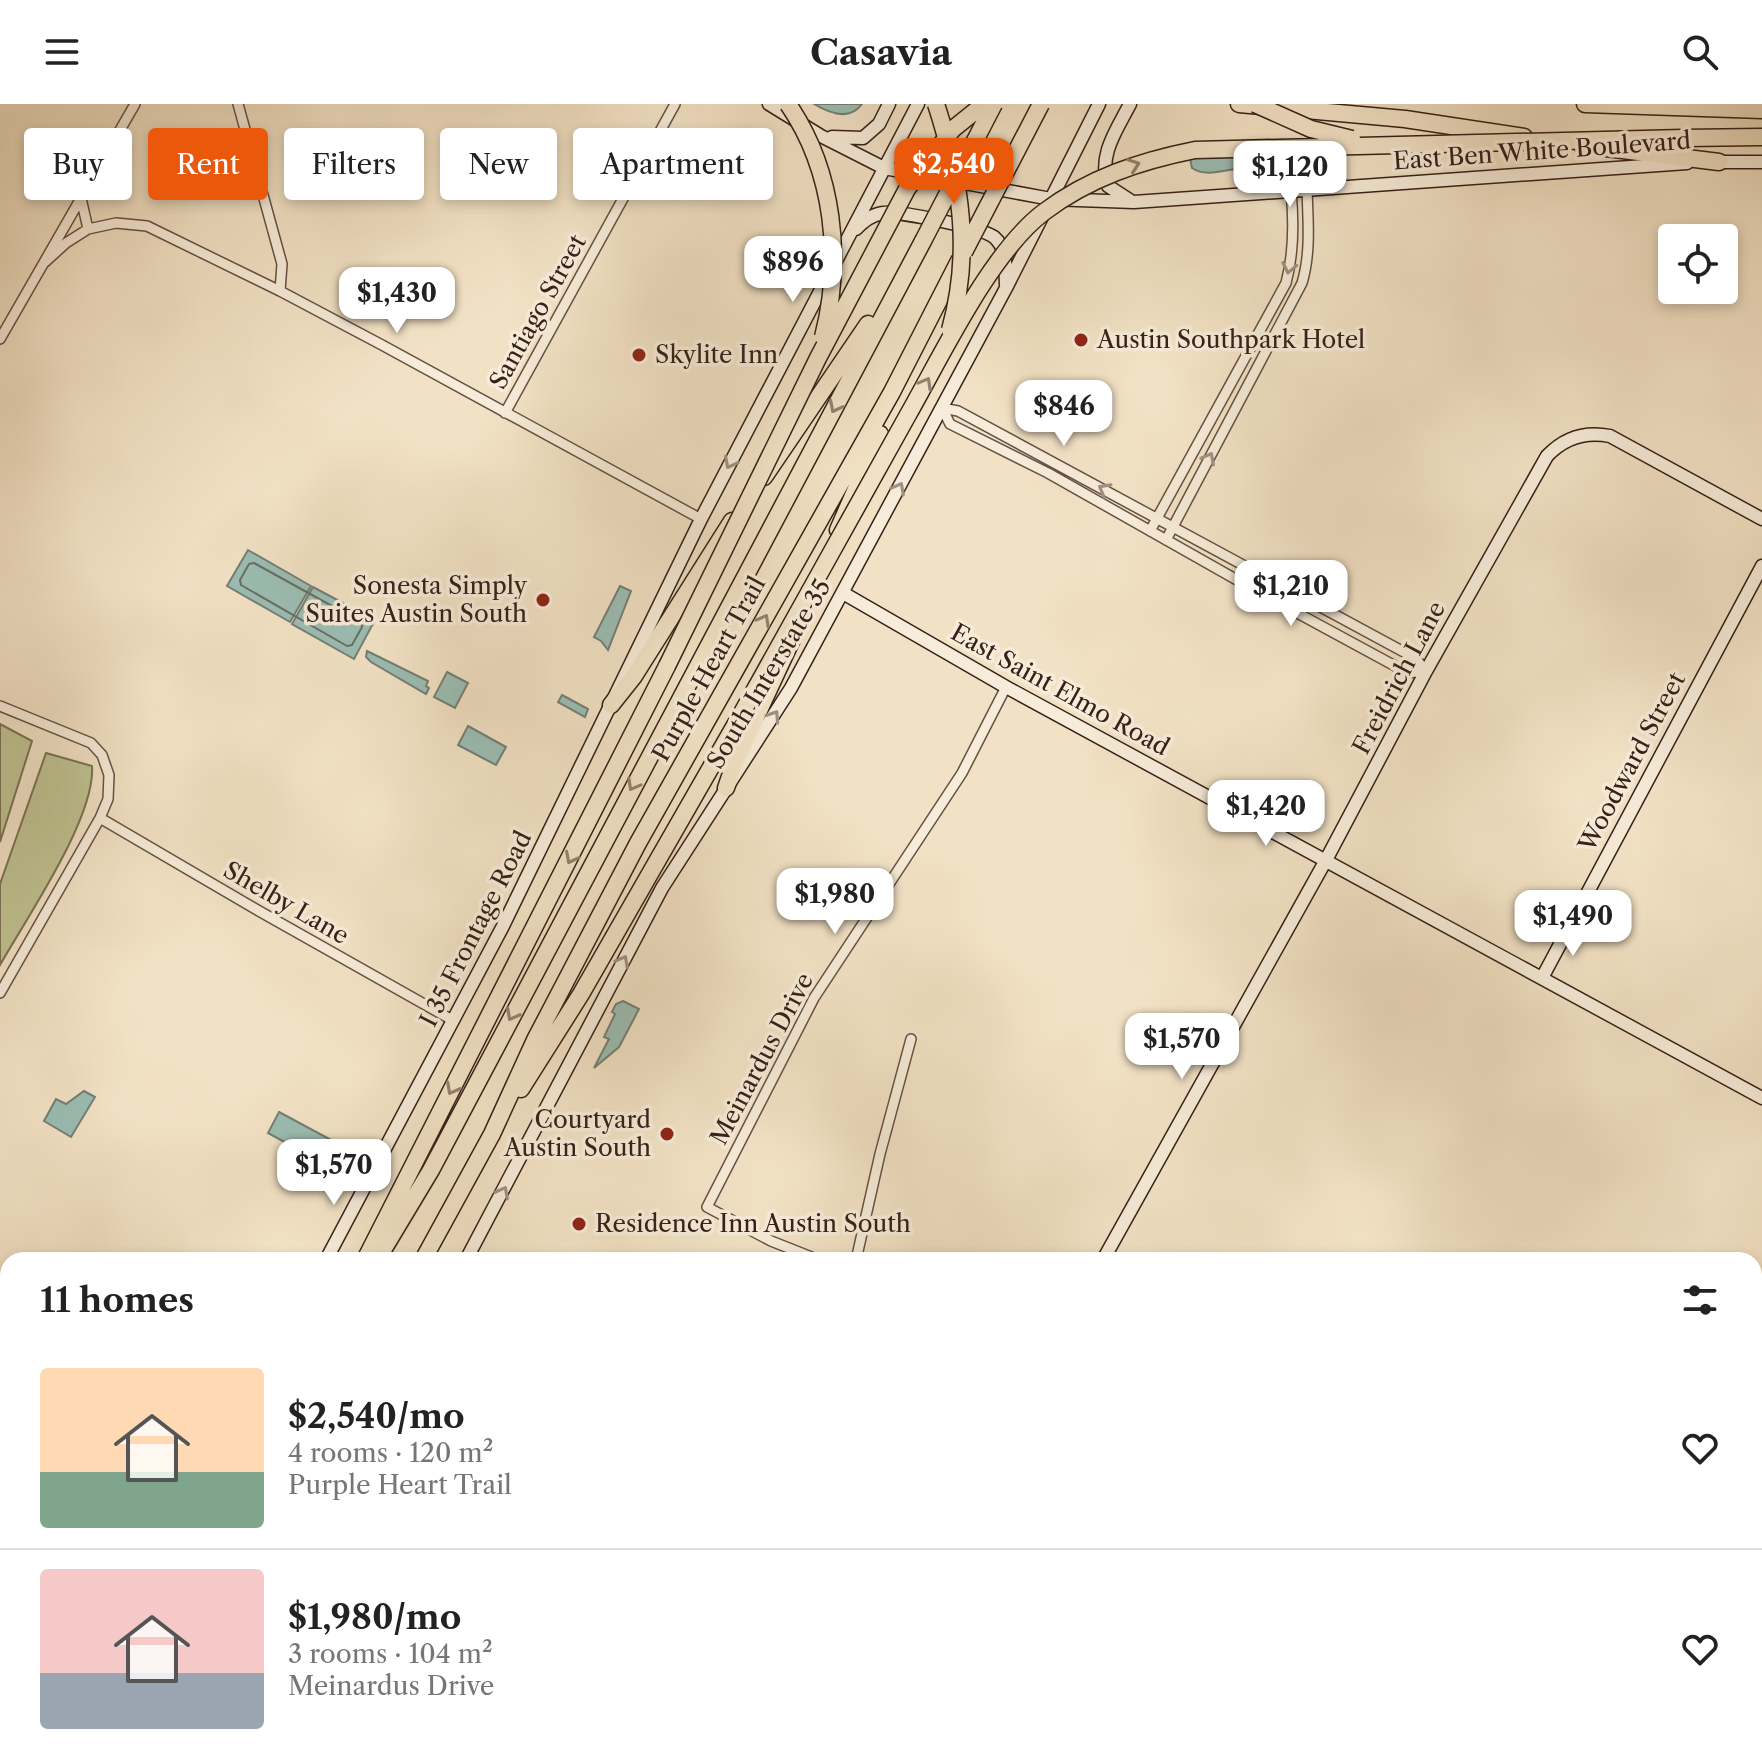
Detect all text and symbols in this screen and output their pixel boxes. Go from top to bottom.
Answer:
icon: menu [40,30,84,74]
text: Casavia [810,30,952,74]
icon: search [1678,30,1722,74]
street label: East Ben White Boulevard [1392,126,1692,175]
chip: Buy [24,128,132,200]
chip: Rent [148,128,268,200]
chip: Filters [284,128,424,200]
chip: New [440,128,557,200]
chip: Apartment [573,128,773,200]
pin: $2,540 [889,138,1019,206]
pin: $1,120 [1225,141,1355,209]
text: $2,540 [912,148,996,180]
text: $1,120 [1252,151,1329,183]
one-way arrow [1127,158,1141,175]
map controls [1658,224,1738,304]
button: locate [1658,224,1738,304]
street label: Santiago Street [483,229,592,394]
pin: $896 [746,236,840,304]
text: $896 [762,246,824,278]
one-way arrow [1281,261,1298,275]
pin: $1,430 [332,267,462,335]
text: $1,430 [357,277,437,309]
place label: Austin Southpark Hotel [1096,325,1365,354]
marker: Austin Southpark Hotel [1072,331,1090,349]
place label: Skylite Inn [655,340,778,369]
marker: Skylite Inn [630,346,648,364]
one-way arrow [916,377,932,392]
pin: $846 [1017,380,1111,448]
text: $846 [1033,390,1095,422]
one-way arrow [829,399,845,414]
one-way arrow [1200,451,1215,466]
one-way arrow [725,454,740,469]
one-way arrow [890,482,905,497]
one-way arrow [1099,483,1113,499]
pin: $1,210 [1226,560,1356,628]
text: $1,210 [1253,570,1329,602]
place label: Sonesta Simply Suites Austin South [306,571,528,628]
street label: Purple Heart Trail [646,571,771,766]
street label: South Interstate 35 [701,574,837,774]
marker: Sonesta Simply Suites Austin South [534,591,552,609]
street label: Freidrich Lane [1346,596,1451,759]
one-way arrow [754,614,770,629]
street label: East Saint Elmo Road [946,617,1175,762]
street label: Woodward Street [1572,667,1691,857]
one-way arrow [764,710,779,725]
one-way arrow [627,776,643,791]
pin: $1,420 [1201,780,1331,848]
text: $1,420 [1226,790,1306,822]
street label: I 35 Frontage Road [414,826,538,1032]
one-way arrow [565,850,580,865]
street label: Shelby Lane [218,855,354,950]
pin: $1,980 [770,868,900,936]
text: $1,980 [795,878,875,910]
pin: $1,490 [1508,890,1638,958]
text: $1,490 [1533,900,1613,932]
one-way arrow [613,955,629,970]
street label: Meinardus Drive [704,968,819,1150]
one-way arrow [507,1007,522,1021]
pin: $1,570 [1117,1013,1247,1081]
text: $1,570 [1143,1023,1221,1055]
one-way arrow [446,1081,461,1096]
place label: Courtyard Austin South [503,1105,651,1162]
marker: Courtyard Austin South [658,1125,676,1143]
pin: $1,570 [269,1139,399,1207]
text: $1,570 [295,1149,373,1181]
one-way arrow [494,1185,509,1200]
place label: Residence Inn Austin South [595,1209,911,1238]
marker: Residence Inn Austin South [570,1215,588,1233]
icon: filters [1678,1278,1722,1322]
text: 11 homes [40,1279,194,1321]
text: $2,540/mo [288,1395,465,1437]
icon: home [104,1400,200,1496]
icon: heart [1678,1426,1722,1470]
text: 4 rooms · 120 m² [288,1437,493,1469]
text: Purple Heart Trail [288,1469,512,1501]
text: $1,980/mo [288,1596,461,1638]
icon: home [104,1601,200,1697]
icon: heart [1678,1627,1722,1671]
text: 3 rooms · 104 m² [288,1638,493,1670]
text: Meinardus Drive [288,1670,494,1702]

